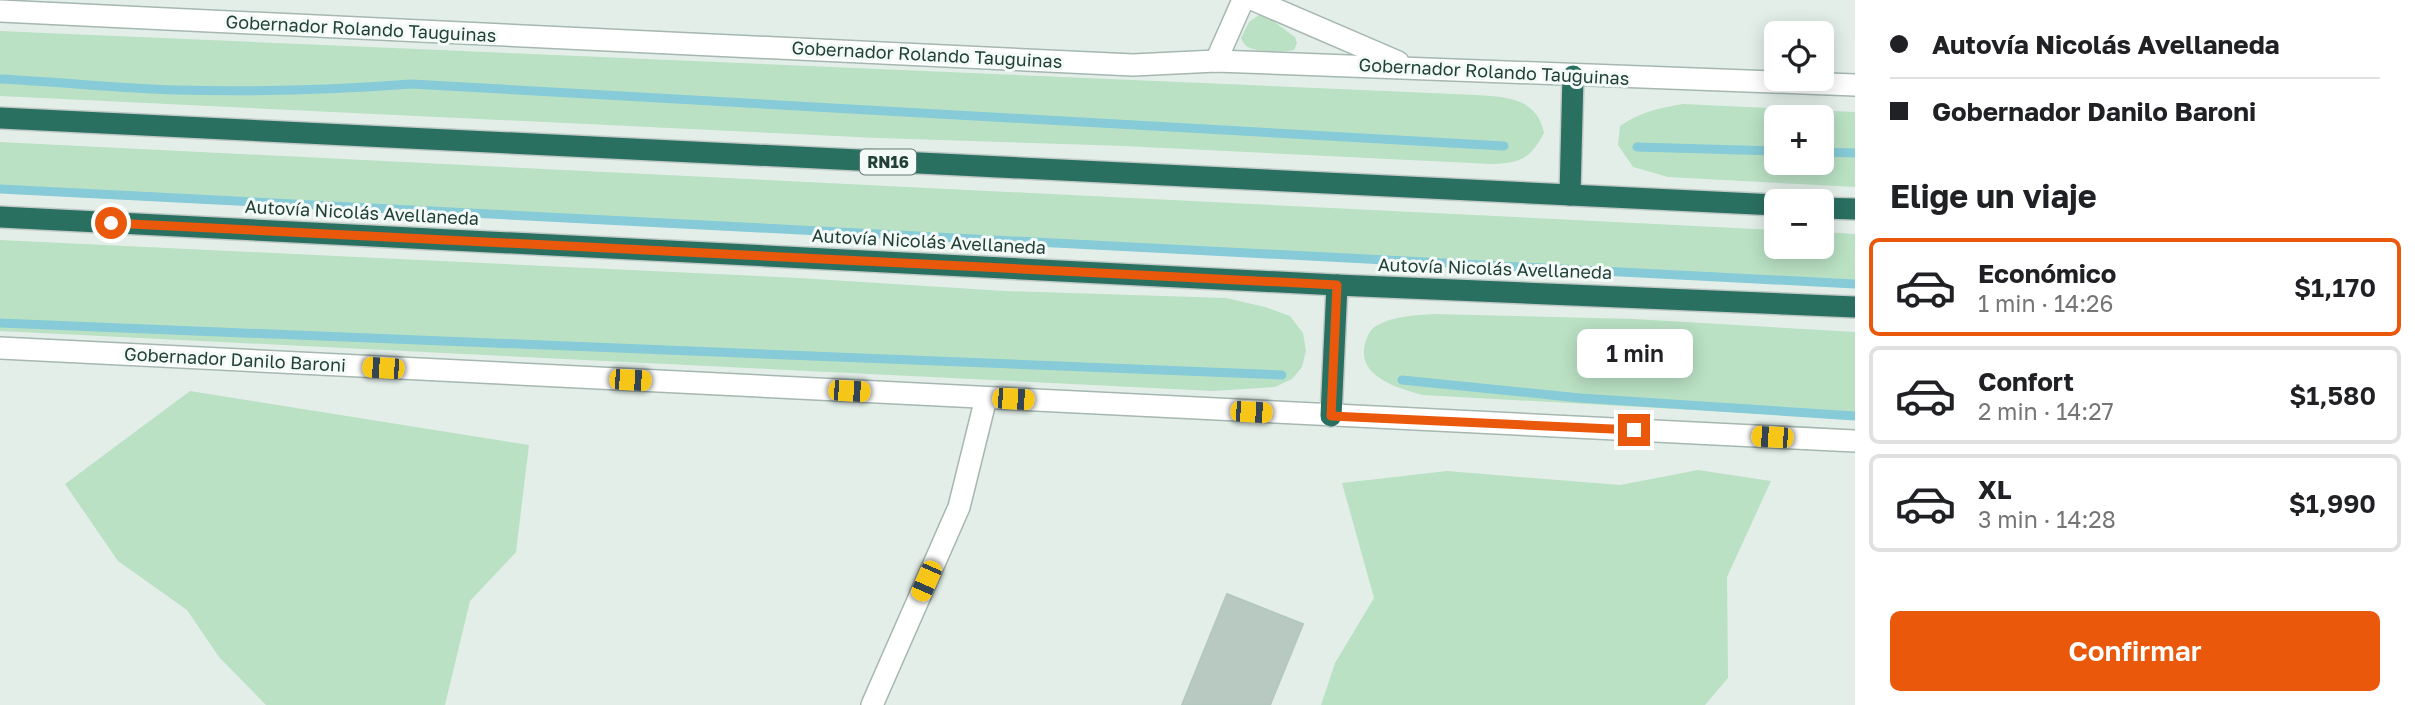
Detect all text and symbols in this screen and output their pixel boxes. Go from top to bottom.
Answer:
street label: Gobernador Rolando Tauguinas [225,10,497,46]
map controls [1764,21,1834,259]
button: locate [1764,21,1834,91]
text: Autovía Nicolás Avellaneda [1932,29,2280,60]
street label: Gobernador Rolando Tauguinas [791,36,1063,72]
street label: Gobernador Rolando Tauguinas [1358,53,1630,89]
text: Gobernador Danilo Baroni [1932,96,2256,127]
button: + [1764,105,1834,175]
road number: RN16 [860,150,916,174]
text: Elige un viaje [1890,177,2097,215]
button: − [1764,189,1834,259]
street label: Autovía Nicolás Avellaneda [244,195,480,229]
route start [95,207,127,239]
street label: Autovía Nicolás Avellaneda [811,224,1047,258]
street label: Autovía Nicolás Avellaneda [1377,253,1613,283]
icon: car [1894,256,1957,319]
text: Económico [1978,258,2116,289]
text: $1,170 [2294,272,2376,303]
text: 1 min · 14:26 [1978,289,2113,317]
callout: 1 min [1576,328,1692,378]
text: 1 min [1606,339,1664,367]
street label: Gobernador Danilo Baroni [124,342,346,376]
car [362,356,405,380]
icon: car [1894,364,1957,427]
text: Confort [1978,366,2074,397]
car [609,368,652,392]
car [828,379,871,403]
text: $1,580 [2289,380,2376,411]
car [992,387,1035,411]
text: 2 min · 14:27 [1978,397,2114,425]
car [1230,400,1273,424]
route end [1618,414,1650,446]
car [1751,425,1794,449]
icon: car [1894,472,1957,535]
text: XL [1978,474,2012,505]
text: $1,990 [2289,488,2376,519]
text: 3 min · 14:28 [1978,505,2116,533]
car [908,558,945,604]
button: Confirmar [1890,611,2380,691]

